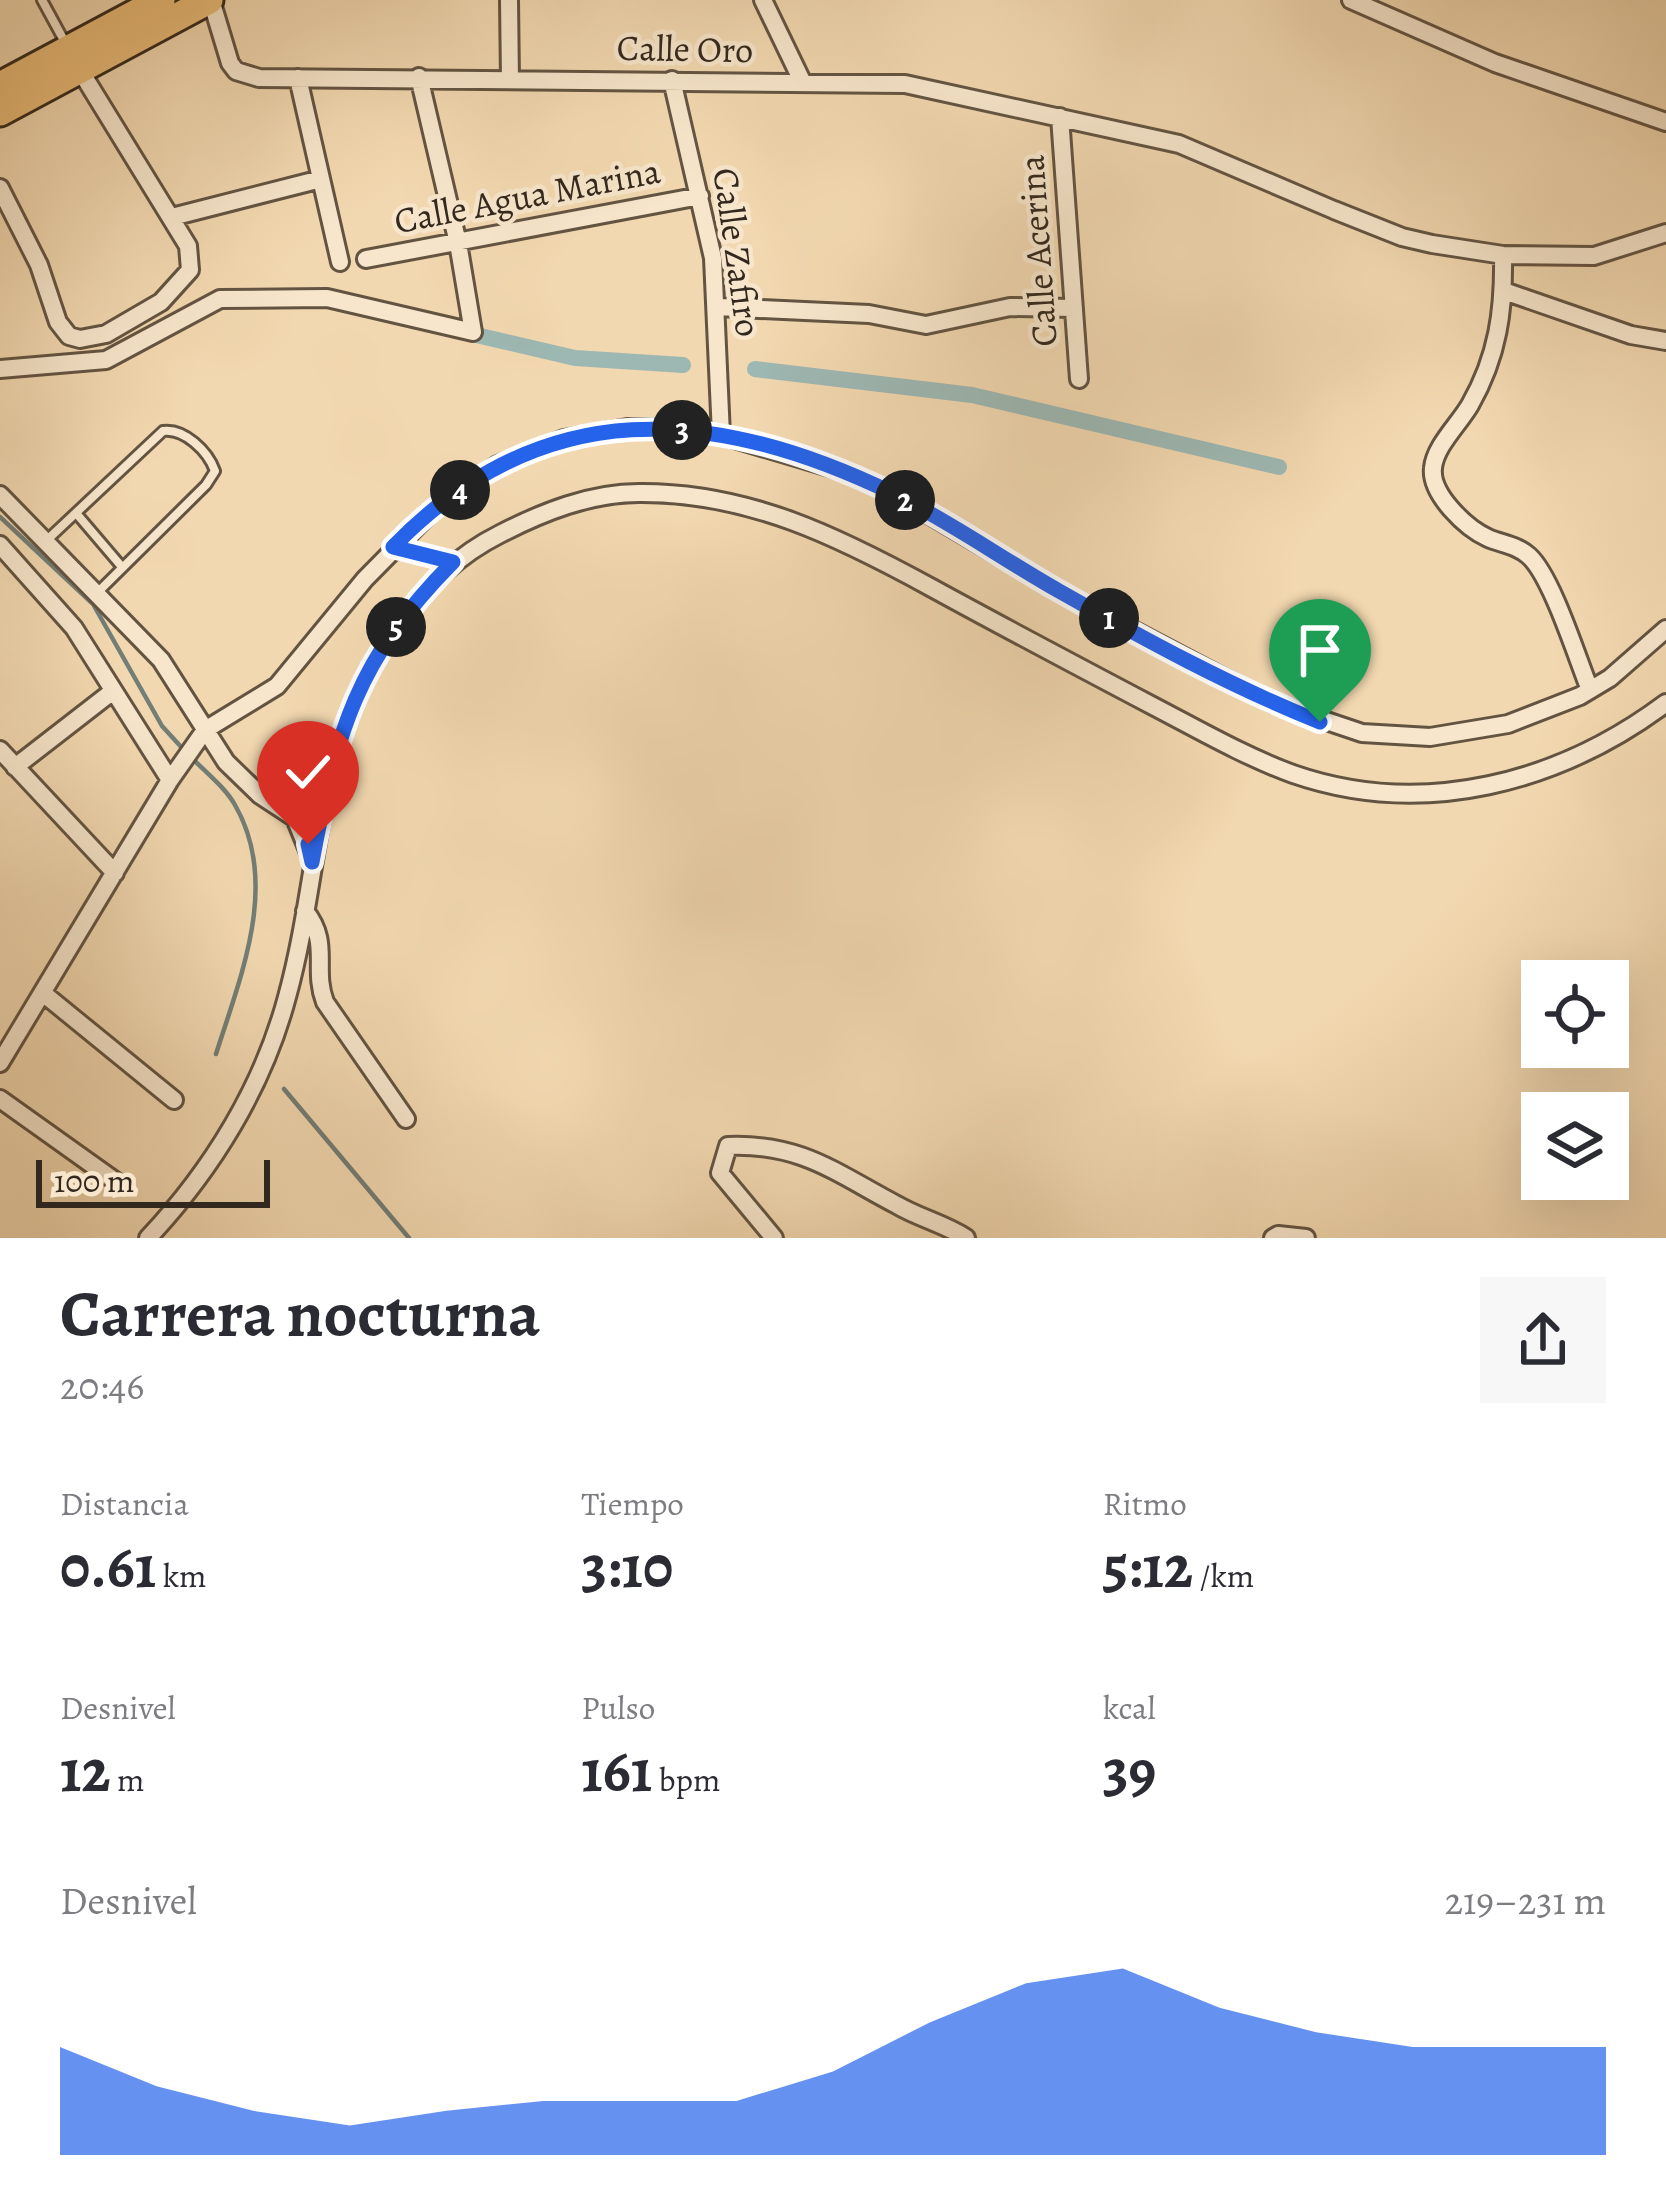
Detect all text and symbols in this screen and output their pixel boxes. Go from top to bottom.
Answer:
street label: Calle Oro [616,23,754,74]
street label: Calle Agua Marina [390,146,664,245]
street label: Calle Acerina [1006,153,1069,348]
street label: Calle Zafiro [701,165,774,340]
pin: 3 [652,400,712,460]
text: 3 [675,407,689,452]
pin: 4 [430,460,490,520]
text: 4 [452,467,468,512]
pin: 2 [875,470,935,530]
text: 2 [897,477,913,522]
pin: 1 [1079,588,1139,648]
text: 1 [1103,595,1115,640]
pin: 5 [366,597,426,657]
pin [1269,599,1371,722]
text: 5 [389,604,403,649]
icon: arrive [1287,617,1353,683]
pin [257,721,359,844]
icon: check [275,739,341,805]
map controls [1521,960,1629,1200]
button: locate [1521,960,1629,1068]
button: layers [1521,1092,1629,1200]
scale bar [36,1154,270,1207]
text: 100 m [54,1158,134,1203]
text: Carrera nocturna [60,1269,540,1359]
button: share [1480,1277,1606,1403]
text: 20:46 [60,1359,144,1412]
text: Distancia [60,1481,189,1526]
text: Tiempo [581,1481,684,1526]
text: Ritmo [1103,1481,1187,1526]
text: 0.61 [60,1526,156,1608]
text: 3:10 [581,1526,673,1608]
text: 5:12 [1103,1526,1193,1608]
text: km [156,1553,207,1598]
text: /km [1193,1553,1254,1598]
text: Desnivel [60,1685,176,1730]
text: Pulso [581,1685,655,1730]
text: kcal [1103,1685,1156,1730]
text: 12 [60,1730,110,1812]
text: 161 [581,1730,652,1812]
text: 39 [1103,1730,1156,1812]
text: m [110,1757,144,1802]
text: bpm [652,1757,721,1802]
text: Desnivel [60,1874,197,1927]
text: 219–231 m [1444,1874,1606,1927]

